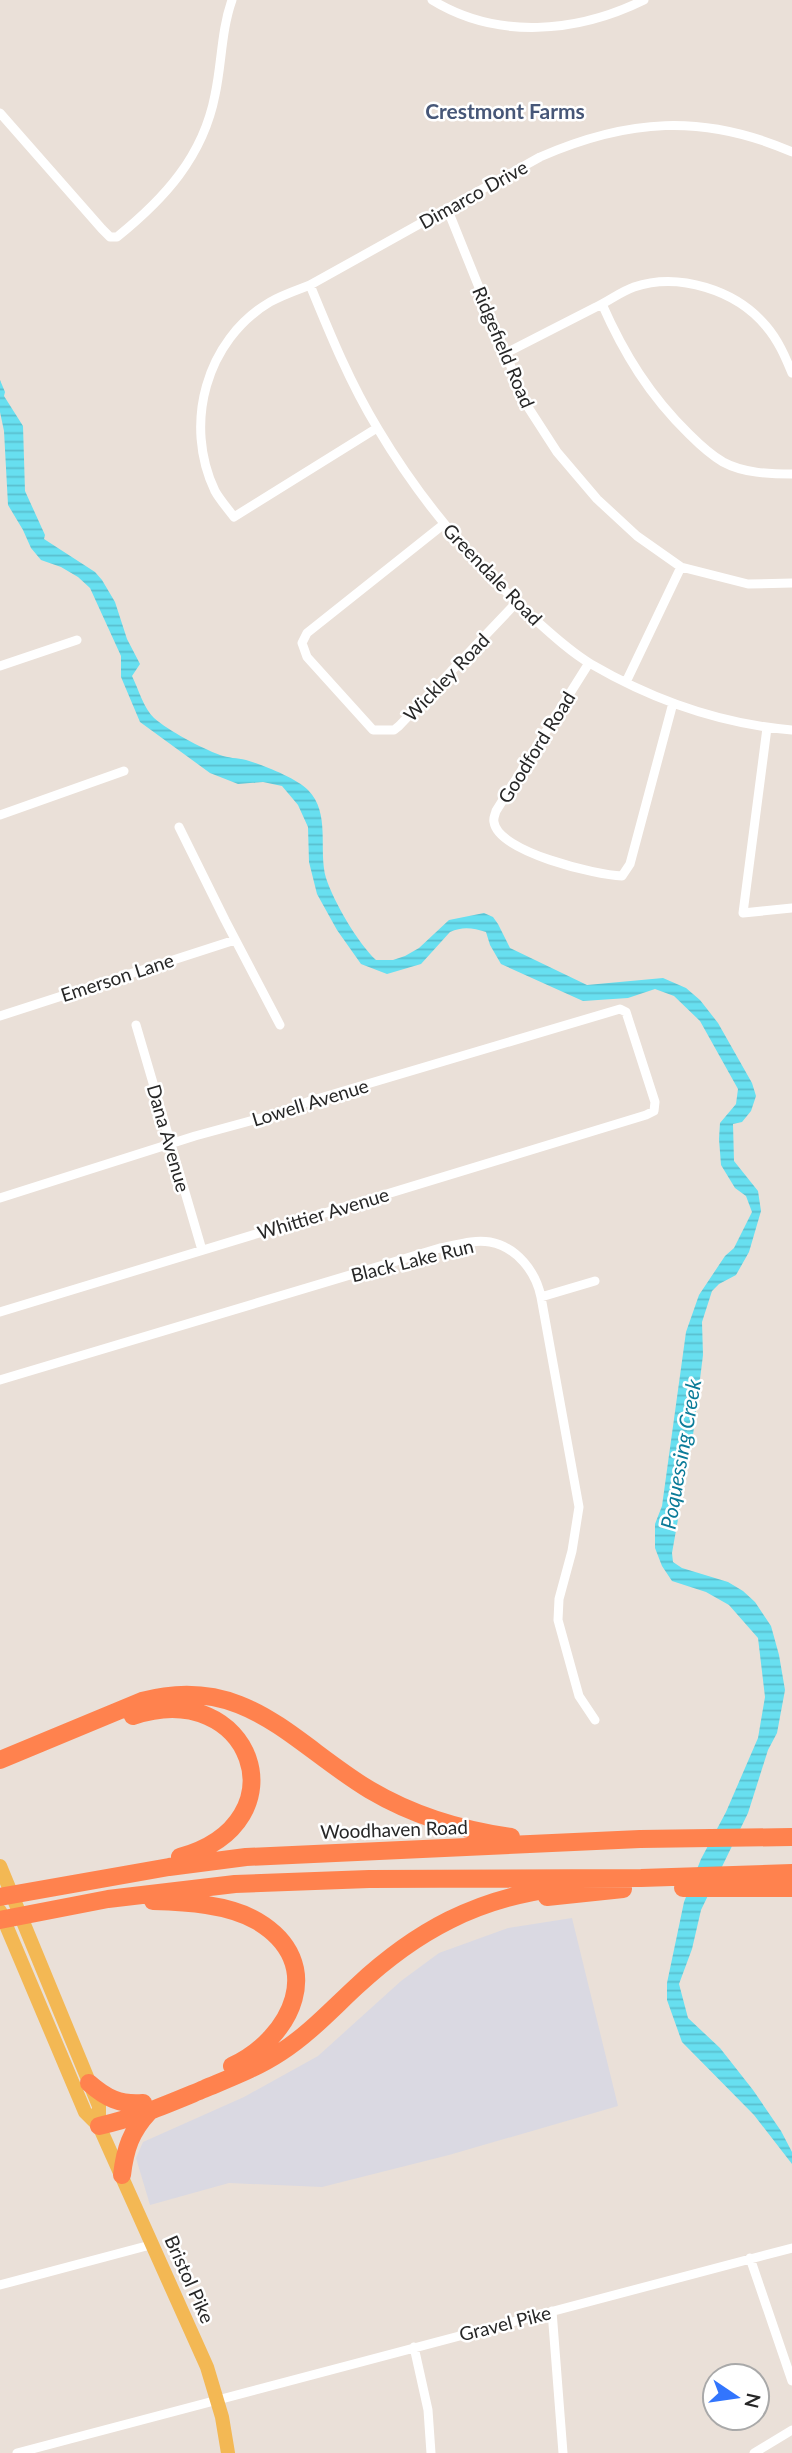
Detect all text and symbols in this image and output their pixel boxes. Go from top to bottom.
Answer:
district label: Crestmont Farms [425,98,585,123]
street label: Dimarco Drive [415,155,531,233]
street label: Ridgefield Road [468,283,540,411]
street label: Greendale Road [439,518,547,630]
street label: Wickley Road [398,628,494,726]
street label: Goodford Road [493,687,579,807]
street label: Emerson Lane [58,948,176,1006]
street label: Lowell Avenue [249,1073,371,1131]
street label: Dana Avenue [143,1082,195,1194]
street label: Whittier Avenue [255,1182,391,1244]
street label: Black Lake Run [348,1234,476,1286]
water label: Poquessing Creek [655,1376,706,1531]
street label: Woodhaven Road [320,1815,468,1843]
street label: Bristol Pike [160,2232,220,2326]
street label: Gravel Pike [457,2301,553,2345]
north arrow [701,2362,771,2432]
text: N [740,2391,766,2411]

